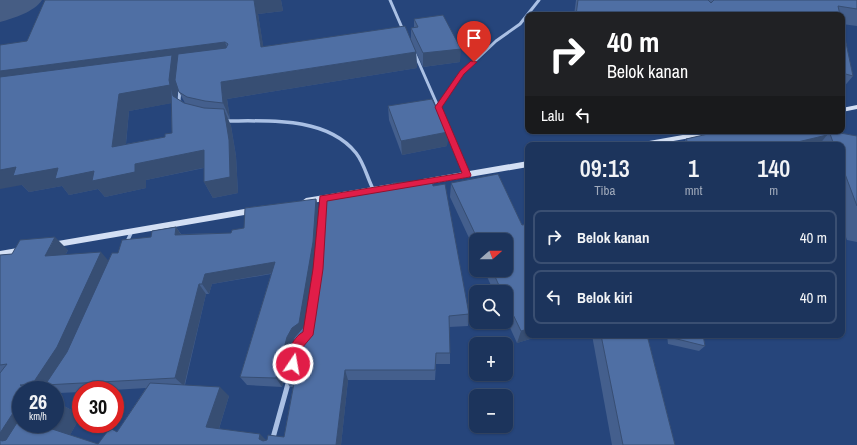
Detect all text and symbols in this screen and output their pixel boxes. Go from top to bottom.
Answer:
pin [457,21,491,62]
text: 40 m [607,23,659,61]
icon: arrive [463,27,485,49]
icon: right [541,28,593,80]
text: Belok kanan [607,59,688,84]
icon: left [572,104,594,126]
text: Lalu [541,105,564,126]
text: 09:13 [580,152,630,184]
text: 1 [688,152,699,184]
text: 140 [757,152,790,184]
text: Tiba [594,182,615,199]
text: mnt [685,182,702,199]
text: m [769,182,778,199]
icon: right [543,226,565,248]
text: Belok kanan [577,227,649,248]
text: 40 m [800,227,827,248]
north arrow [469,233,513,277]
map controls [469,233,513,433]
button: search [469,285,513,329]
icon: left [543,286,565,308]
text: Belok kiri [577,287,632,308]
text: 40 m [800,287,827,308]
button: + [469,337,513,381]
position arrow [272,343,314,385]
speed limit sign: 30 [72,381,124,433]
text: 26 [29,388,47,415]
button: − [469,389,513,433]
text: km/h [29,410,47,423]

